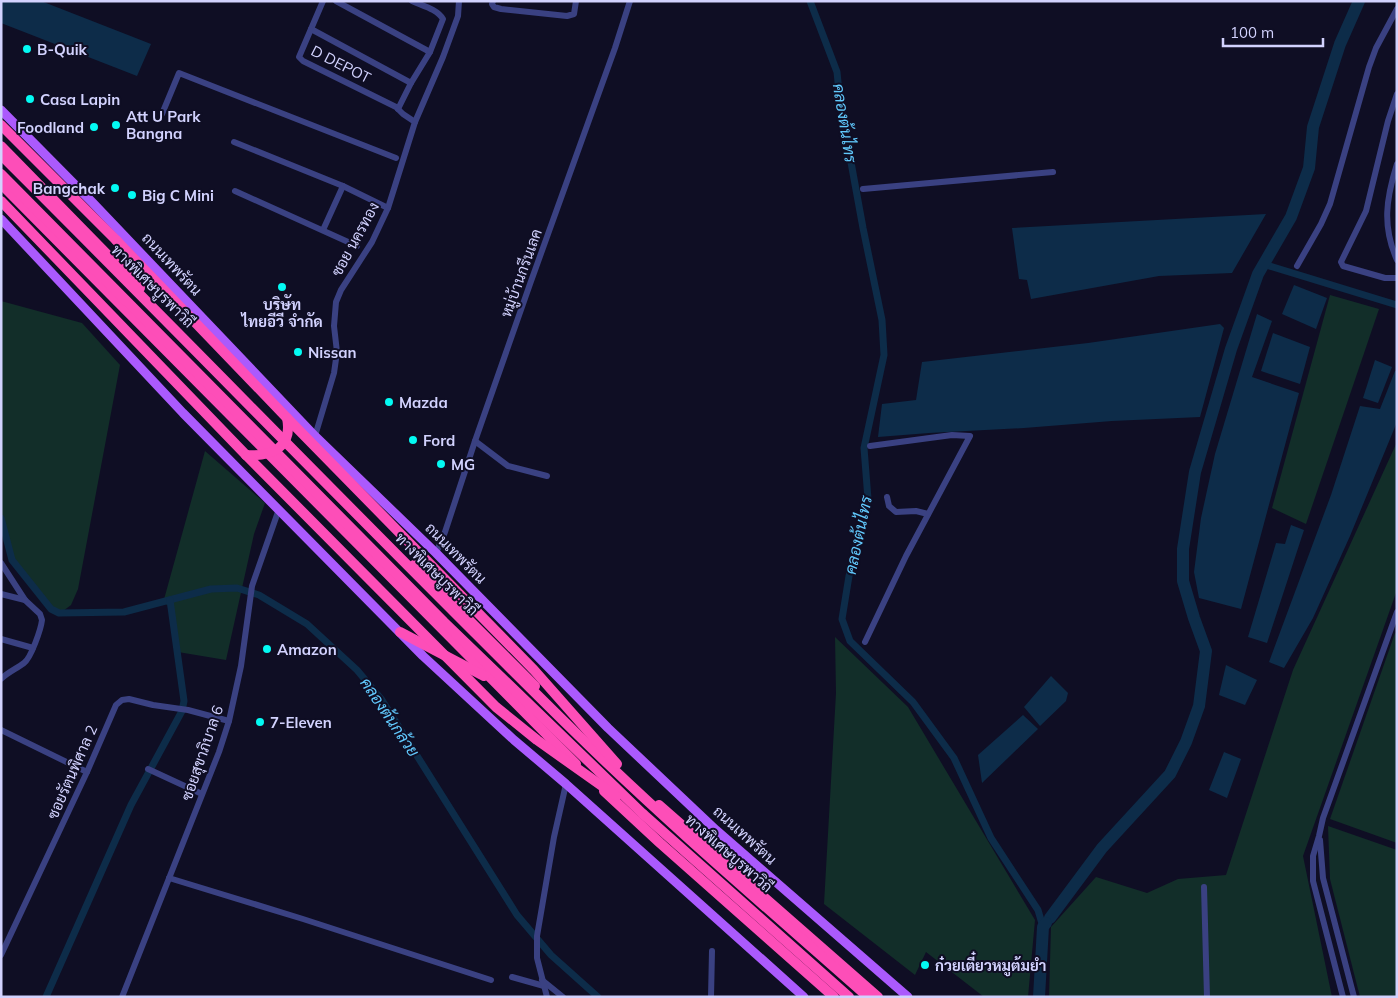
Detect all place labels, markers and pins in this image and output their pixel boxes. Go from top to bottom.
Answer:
place label: B-Quik [37,40,88,59]
marker: B-Quik [21,43,33,55]
place label: Casa Lapin [40,90,120,109]
marker: Casa Lapin [24,93,36,105]
place label: Att U Park Bangna [126,107,201,143]
place label: Foodland [17,118,84,137]
marker: Att U Park Bangna [110,119,122,131]
marker: Foodland [88,121,100,133]
place label: Bangchak [33,179,106,198]
marker: Bangchak [109,182,121,194]
place label: Big C Mini [142,186,214,205]
marker: Big C Mini [126,189,138,201]
marker: บริษัท ไทยอีวี จำกัด [276,281,288,293]
place label: บริษัท ไทยอีวี จำกัด [240,294,323,331]
place label: Nissan [308,343,357,362]
marker: Nissan [292,346,304,358]
place label: Mazda [399,393,448,412]
marker: Mazda [383,396,395,408]
place label: Ford [423,431,455,450]
marker: Ford [407,434,419,446]
place label: MG [451,455,475,474]
marker: MG [435,458,447,470]
place label: Amazon [277,640,337,659]
marker: Amazon [261,643,273,655]
place label: 7-Eleven [270,713,332,732]
marker: 7-Eleven [254,716,266,728]
place label: ก๋วยเตี๋ยวหมูต้มยำ [935,951,1046,977]
marker: ก๋วยเตี๋ยวหมูต้มยำ [919,959,931,971]

